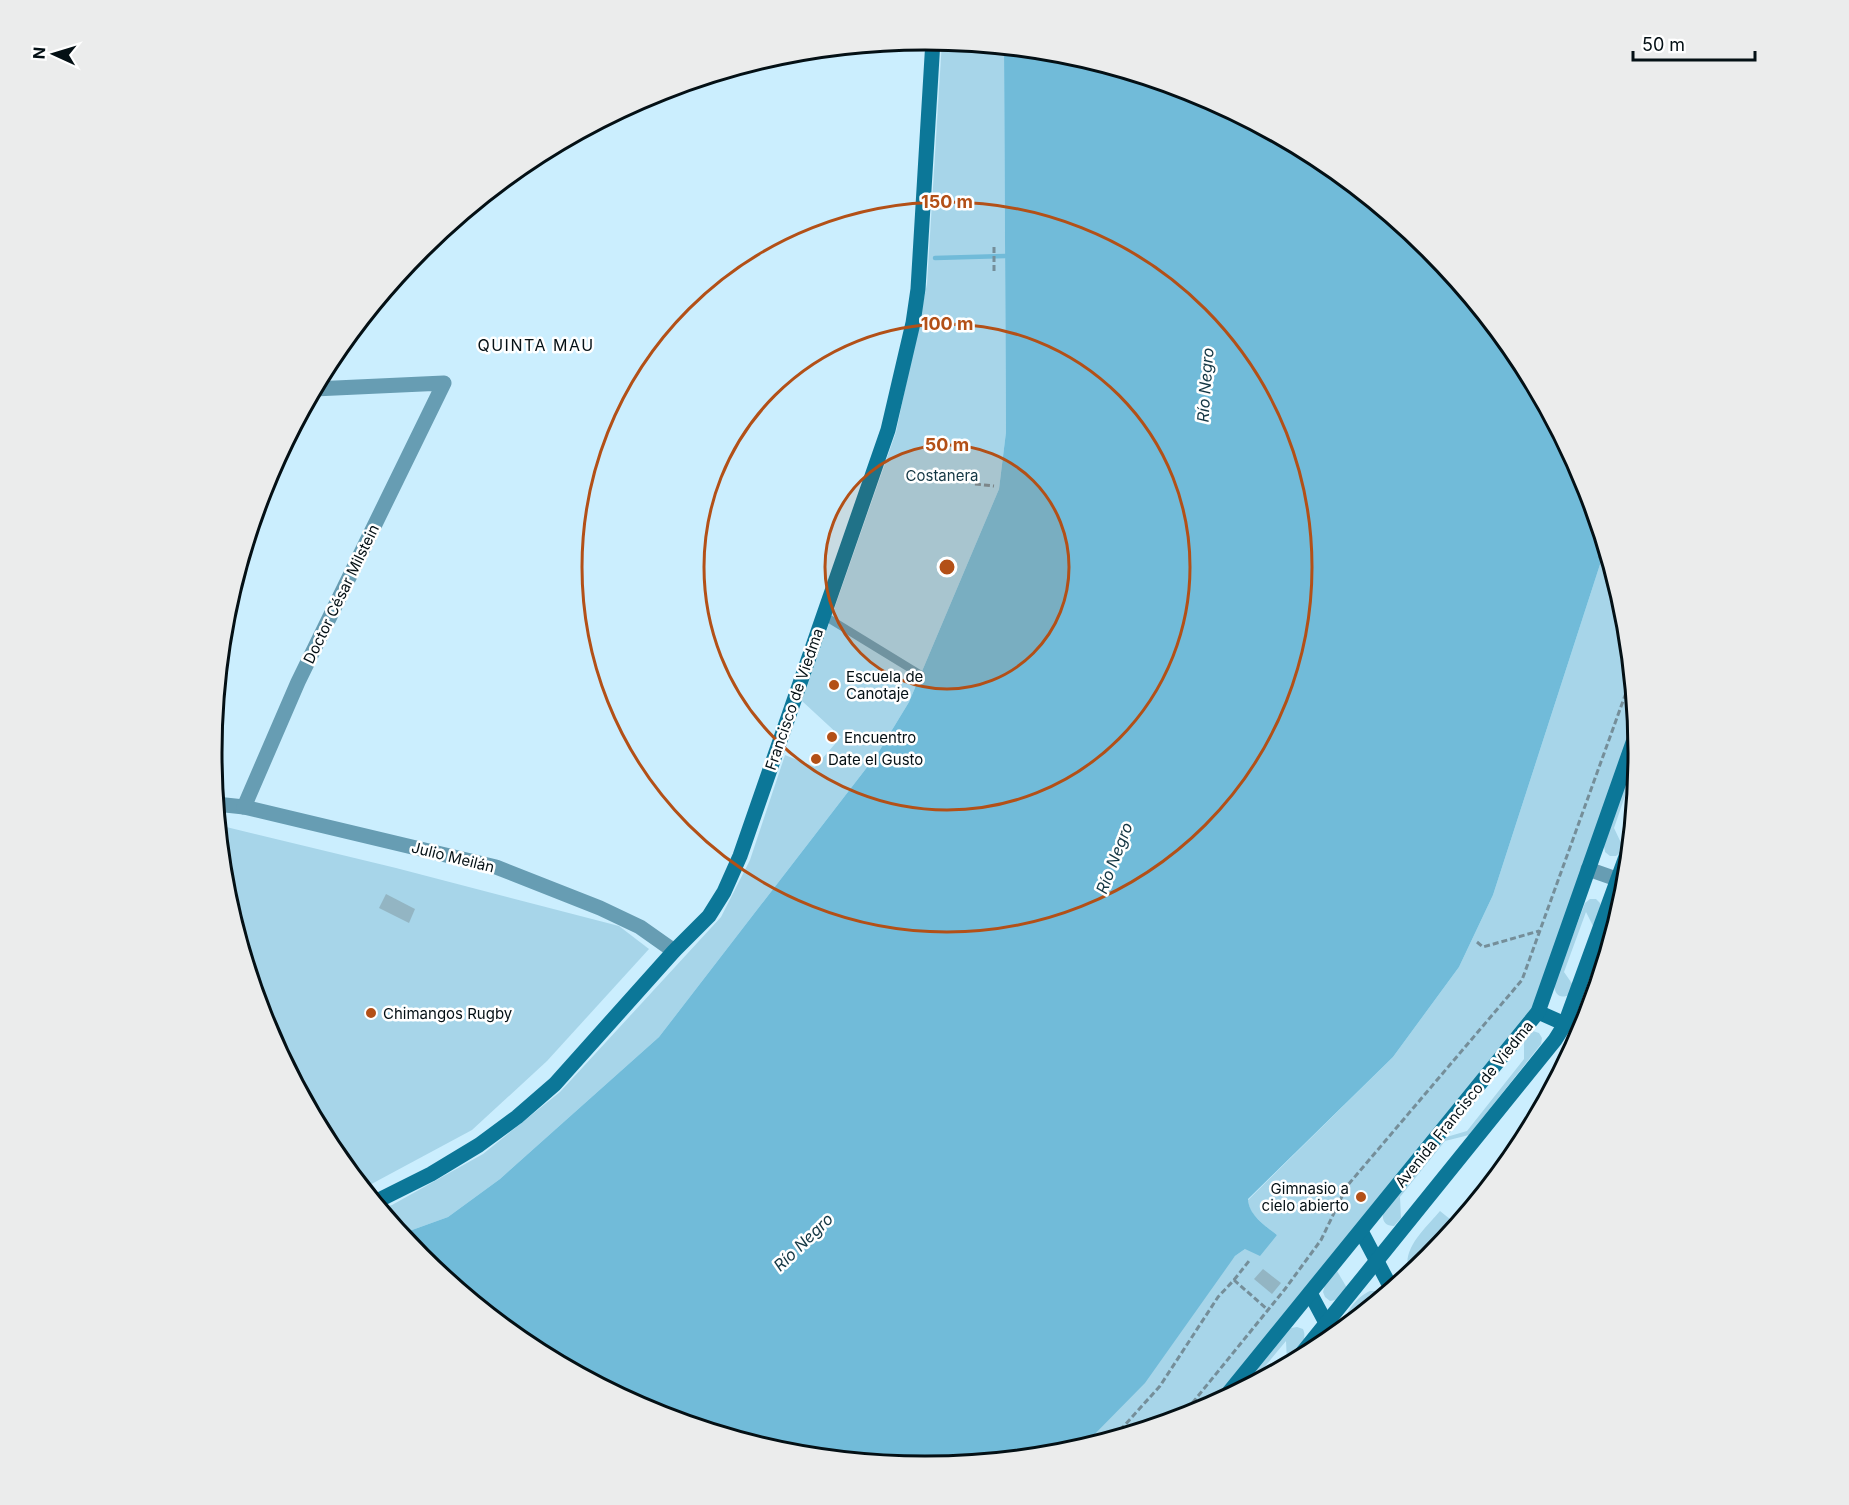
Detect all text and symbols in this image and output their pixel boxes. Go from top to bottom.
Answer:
north arrow [24,24,84,84]
scale bar [1633,24,1754,62]
text: 50 m [1642,34,1685,55]
text: N [29,46,49,60]
text: 150 m [921,191,973,212]
text: 100 m [921,313,973,334]
district label: QUINTA MAU [477,335,595,355]
water label: Río Negro [1192,347,1218,423]
text: 50 m [925,434,969,455]
park label: Costanera [906,466,978,485]
street label: Doctor César Milstein [299,521,383,667]
centre of rings [937,557,957,577]
street label: Francisco de Viedma [761,626,827,772]
place label: Escuela de Canotaje [846,667,923,703]
marker: Escuela de Canotaje [827,678,841,692]
place label: Encuentro [844,728,916,747]
marker: Encuentro [825,730,839,744]
place label: Date el Gusto [828,750,923,769]
marker: Date el Gusto [809,752,823,766]
water label: Río Negro [1091,820,1137,896]
street label: Julio Meilán [410,838,496,876]
place label: Chimangos Rugby [383,1004,513,1023]
marker: Chimangos Rugby [364,1006,378,1020]
street label: Avenida Francisco de Viedma [1391,1017,1537,1191]
place label: Gimnasio a cielo abierto [1262,1179,1349,1215]
marker: Gimnasio a cielo abierto [1354,1190,1368,1204]
water label: Río Negro [769,1209,837,1275]

